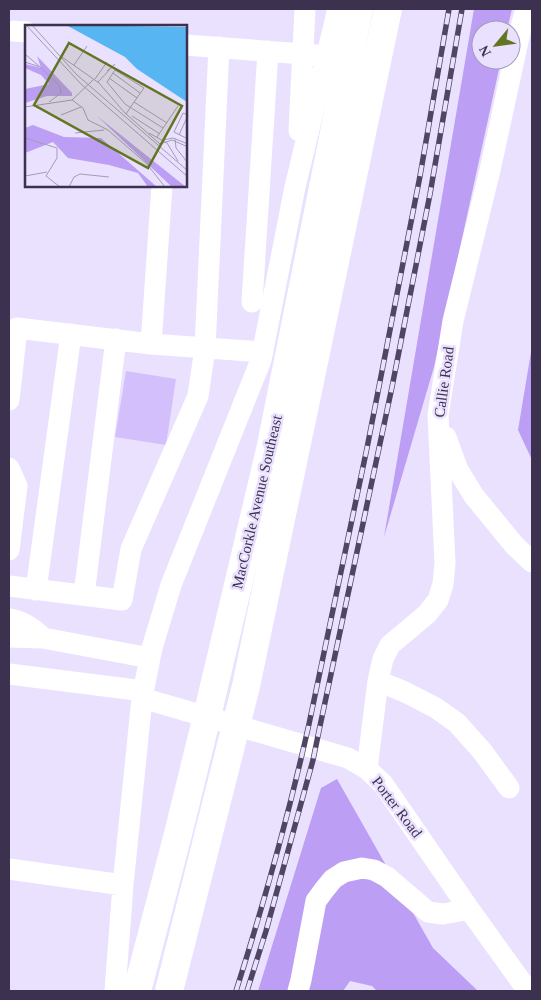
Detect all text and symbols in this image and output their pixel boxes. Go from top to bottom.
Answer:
north arrow [471,20,521,70]
inset map [25,25,188,188]
text: N [476,43,494,59]
street label: Callie Road [431,345,457,418]
street label: MacCorkle Avenue Southeast [229,413,285,591]
street label: Porter Road [369,773,425,841]

